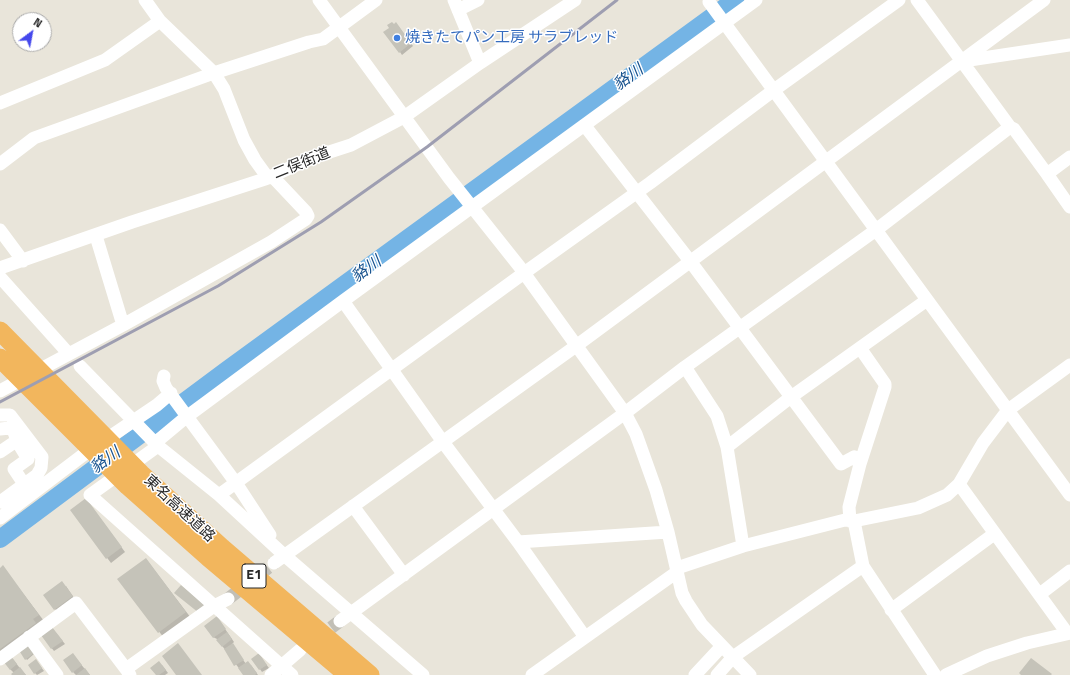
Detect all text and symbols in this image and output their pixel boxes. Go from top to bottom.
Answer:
north arrow [12,12,52,52]
text: N [30,14,45,31]
place label: 焼きたてパン工房 サラブレッド [405,29,618,47]
marker: 焼きたてパン工房 サラブレッド [392,33,402,43]
water label: 貉川 [610,61,648,95]
street label: 二俣街道 [271,144,333,184]
water label: 貉川 [348,253,386,287]
water label: 貉川 [87,444,125,478]
street label: 東名高速道路 [140,472,218,546]
road number: E1 [242,564,266,588]

